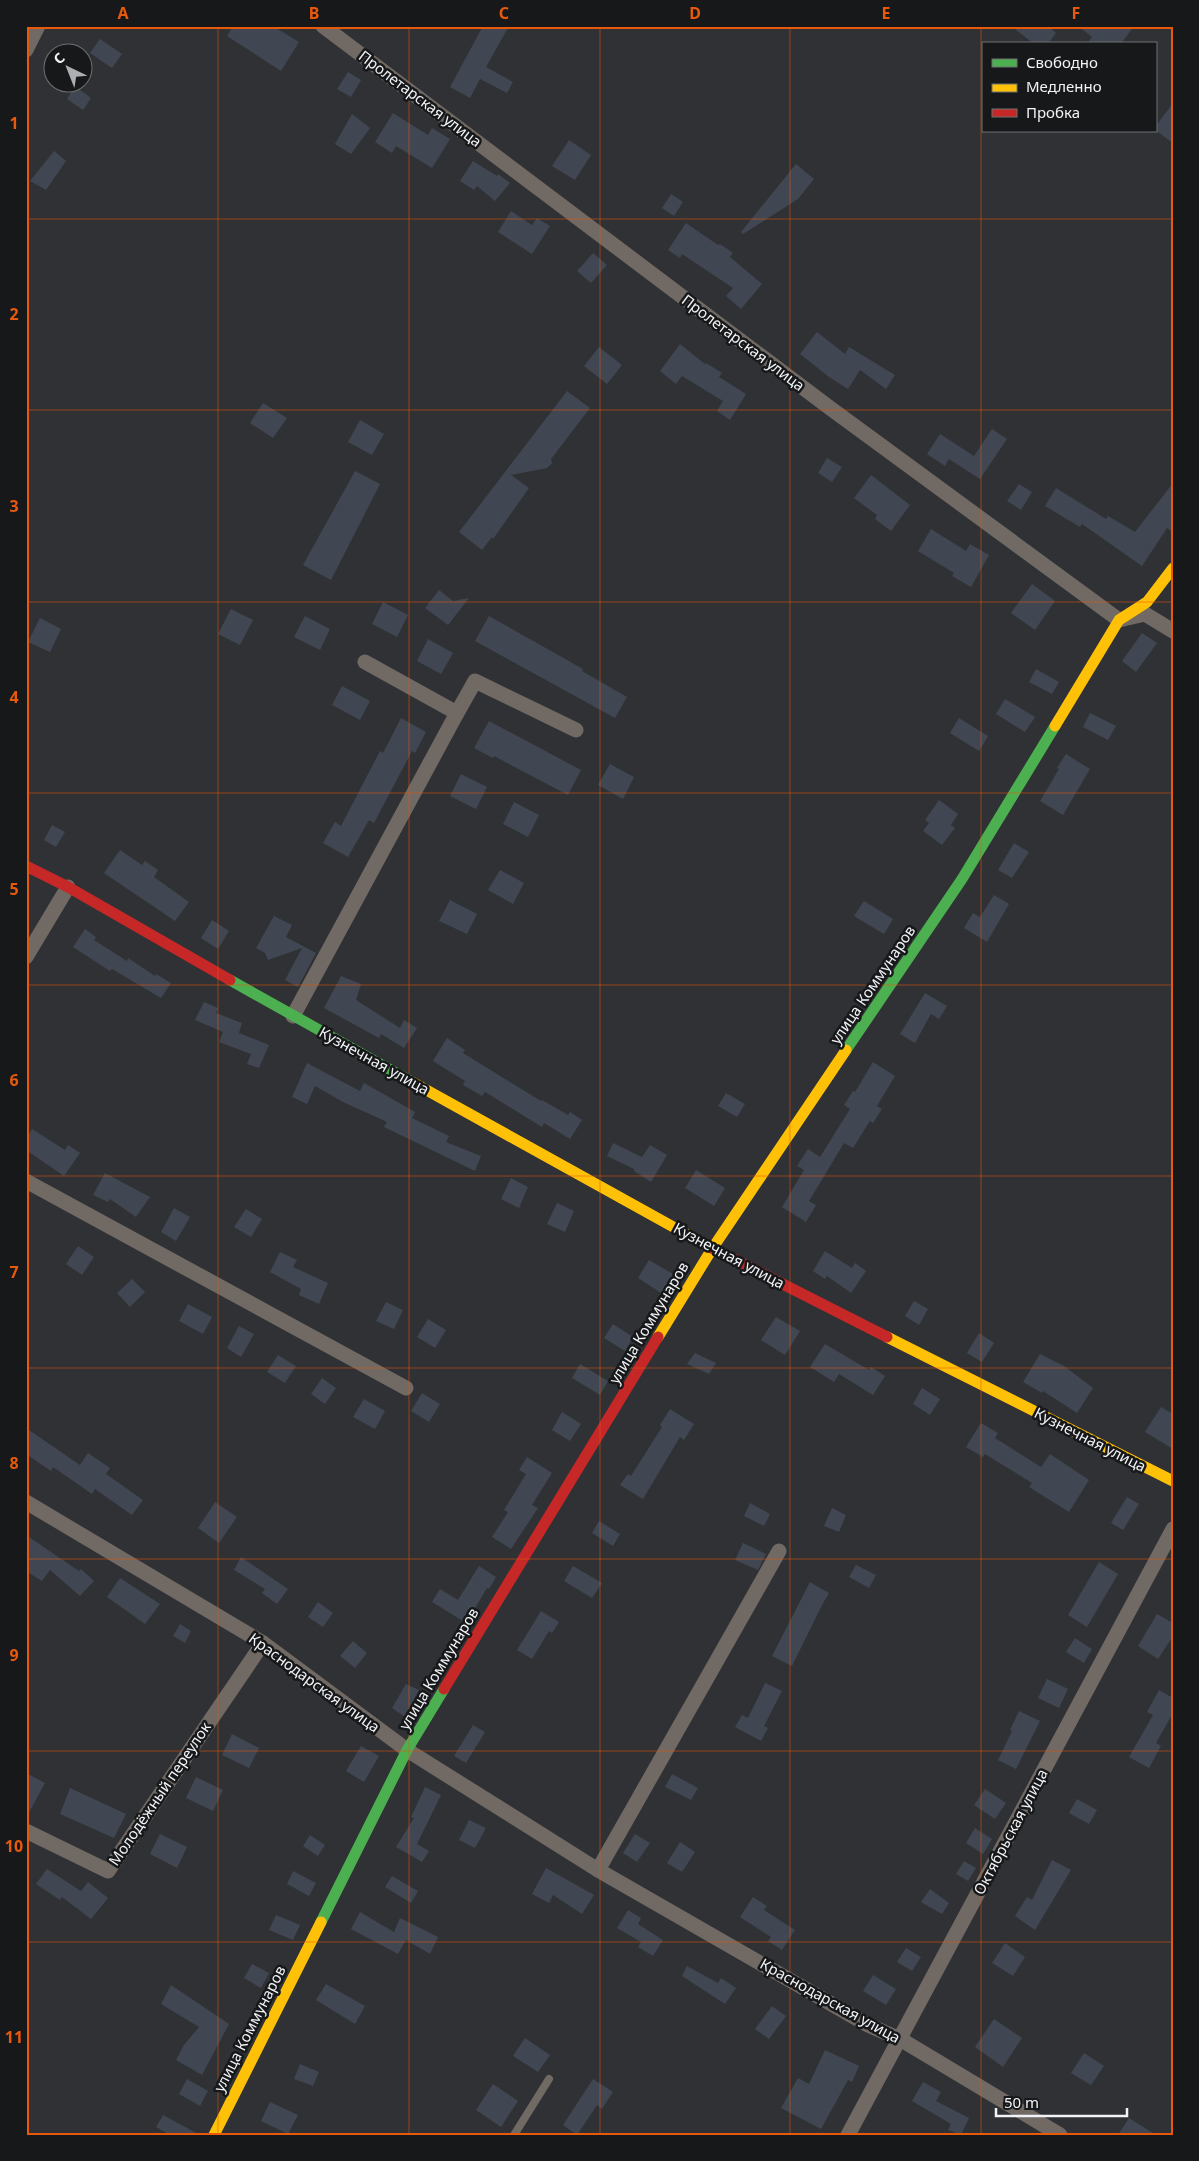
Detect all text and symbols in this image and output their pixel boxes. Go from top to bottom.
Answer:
text: A [117,2,129,24]
text: B [309,2,319,24]
text: C [499,2,509,24]
text: D [689,2,701,24]
text: E [882,2,891,24]
text: F [1072,2,1080,24]
north arrow [42,42,92,92]
legend [982,42,1156,132]
street label: Пролетарская улица [355,45,486,151]
text: С [49,48,69,68]
text: Свободно [1026,52,1098,72]
text: Медленно [1026,76,1102,96]
text: Пробка [1026,102,1080,122]
text: 1 [9,112,19,134]
street label: Пролетарская улица [678,289,809,395]
text: 2 [9,303,19,325]
text: 3 [9,495,19,517]
text: 4 [9,686,19,708]
text: 5 [9,878,19,900]
street label: улица Коммунаров [825,921,919,1048]
street label: Кузнечная улица [316,1022,433,1099]
text: 6 [9,1069,19,1091]
street label: Кузнечная улица [670,1217,788,1293]
street label: улица Коммунаров [604,1258,693,1387]
text: 7 [9,1261,19,1283]
street label: Кузнечная улица [1031,1402,1150,1476]
text: 8 [9,1452,19,1474]
street label: улица Коммунаров [394,1604,483,1733]
street label: Краснодарская улица [245,1628,384,1736]
text: 9 [9,1644,19,1666]
street label: Молодёжный переулок [104,1718,215,1869]
street label: Октябрьская улица [968,1765,1052,1898]
text: 10 [5,1835,23,1857]
street label: Краснодарская улица [757,1953,904,2047]
street label: улица Коммунаров [209,1962,290,2095]
text: 11 [5,2026,23,2048]
scale bar [996,2086,1128,2118]
text: 50 m [1004,2092,1039,2112]

